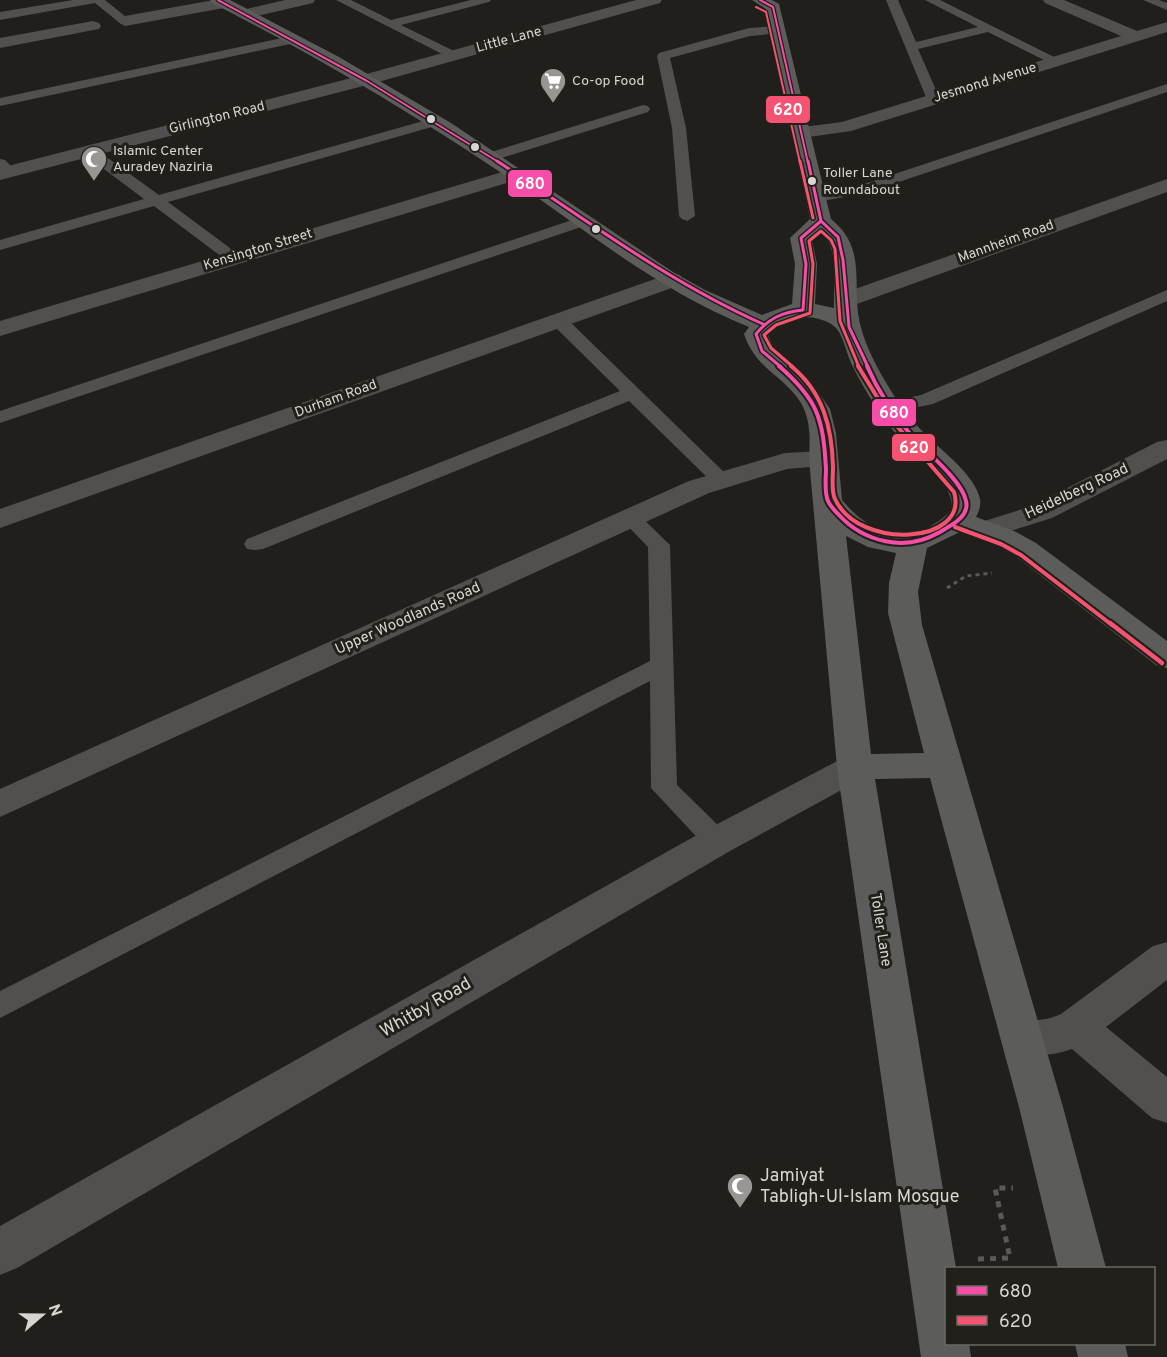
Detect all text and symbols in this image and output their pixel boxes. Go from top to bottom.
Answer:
street label: Little Lane [474,23,544,57]
street label: Jesmond Avenue [931,59,1039,107]
supermarket icon: Co-op Food [538,66,568,104]
place label: Co-op Food [572,73,644,90]
line badge: 620 [765,95,811,124]
street label: Girlington Road [167,98,267,138]
text: 620 [773,101,803,121]
unlabelled marker [425,113,437,125]
unlabelled marker [469,141,481,153]
place label: Islamic Center Auradey Naziria [113,143,213,176]
mosque icon: Islamic Center Auradey Naziria [79,144,109,182]
place label: Toller Lane Roundabout [823,165,900,199]
line badge: 680 [507,169,553,198]
text: 680 [515,175,545,195]
marker: Toller Lane Roundabout [806,175,818,187]
street label: Mannheim Road [956,217,1056,267]
unlabelled marker [590,223,602,235]
street label: Kensington Street [201,225,315,275]
street label: Durham Road [293,376,379,422]
line badge: 680 [871,398,917,427]
text: 680 [879,404,909,424]
line badge: 620 [891,433,936,462]
text: 620 [899,439,929,459]
street label: Heidelberg Road [1022,460,1132,524]
street label: Upper Woodlands Road [332,578,484,660]
street label: Toller Lane [865,892,895,968]
street label: Whitby Road [376,973,476,1043]
place label: Jamiyat Tabligh-Ul-Islam Mosque [760,1165,959,1209]
mosque icon: Jamiyat Tabligh-Ul-Islam Mosque [725,1171,755,1209]
legend [945,1267,1155,1345]
text: 680 [999,1281,1032,1304]
north arrow [12,1285,72,1345]
text: N [43,1302,66,1319]
text: 620 [999,1311,1032,1334]

